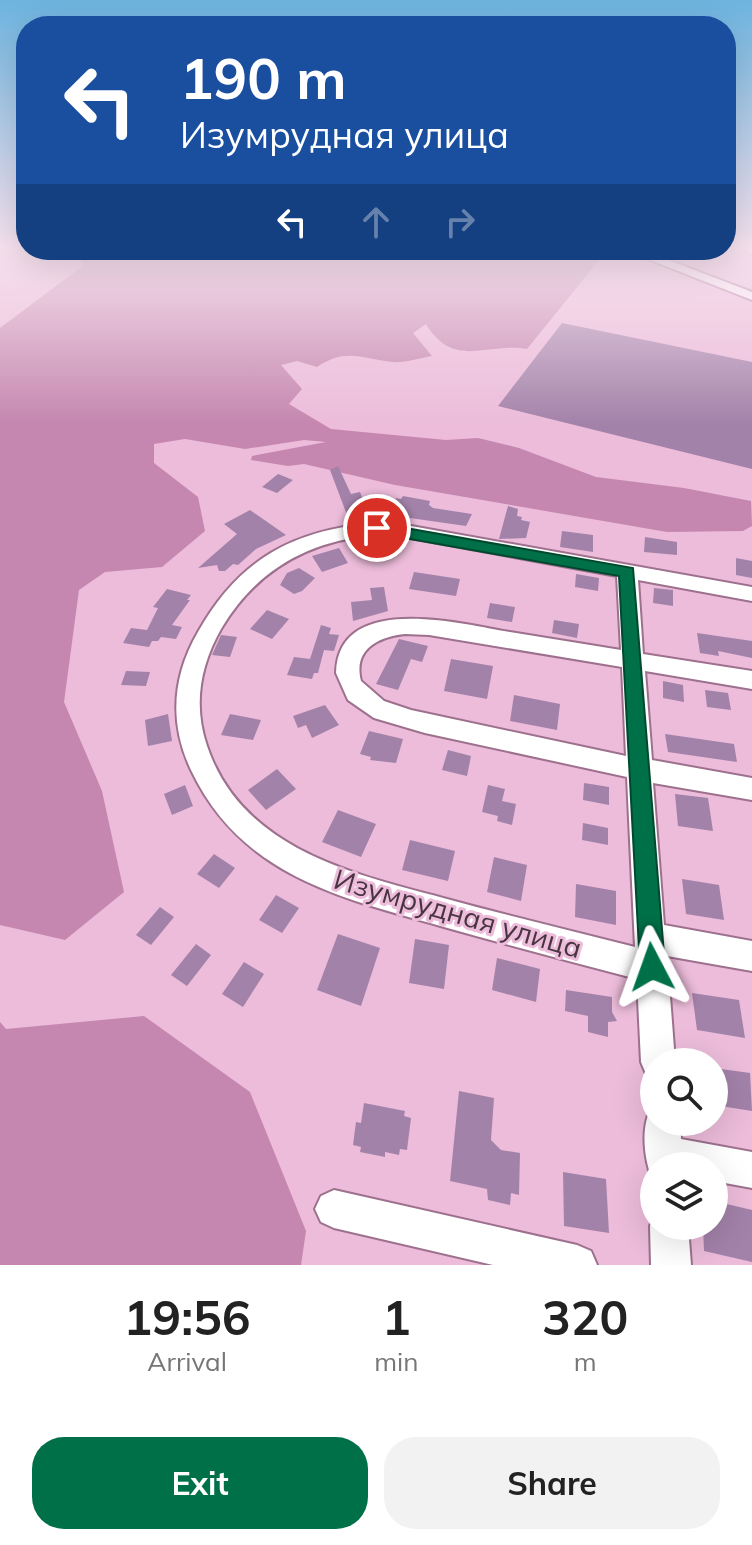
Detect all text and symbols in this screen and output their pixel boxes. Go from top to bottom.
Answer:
text: 190 m [180,43,347,113]
icon: left [48,48,152,152]
text: Изумрудная улица [180,112,509,157]
icon: left [270,200,314,244]
icon: ahead [354,200,398,244]
icon: right [438,200,482,244]
pin [343,494,411,562]
icon: arrive [355,506,399,550]
street label: Изумрудная улица [330,861,586,965]
position arrow [610,925,694,1009]
map controls [640,1048,728,1240]
button: search [640,1048,728,1136]
button: layers [640,1152,728,1240]
text: 19:56 [124,1287,251,1347]
text: 1 [382,1287,411,1347]
text: 320 [542,1287,628,1347]
text: Arrival [147,1345,227,1378]
text: min [374,1345,418,1378]
text: m [574,1345,597,1378]
button: Exit [32,1437,368,1529]
button: Share [384,1437,720,1529]

